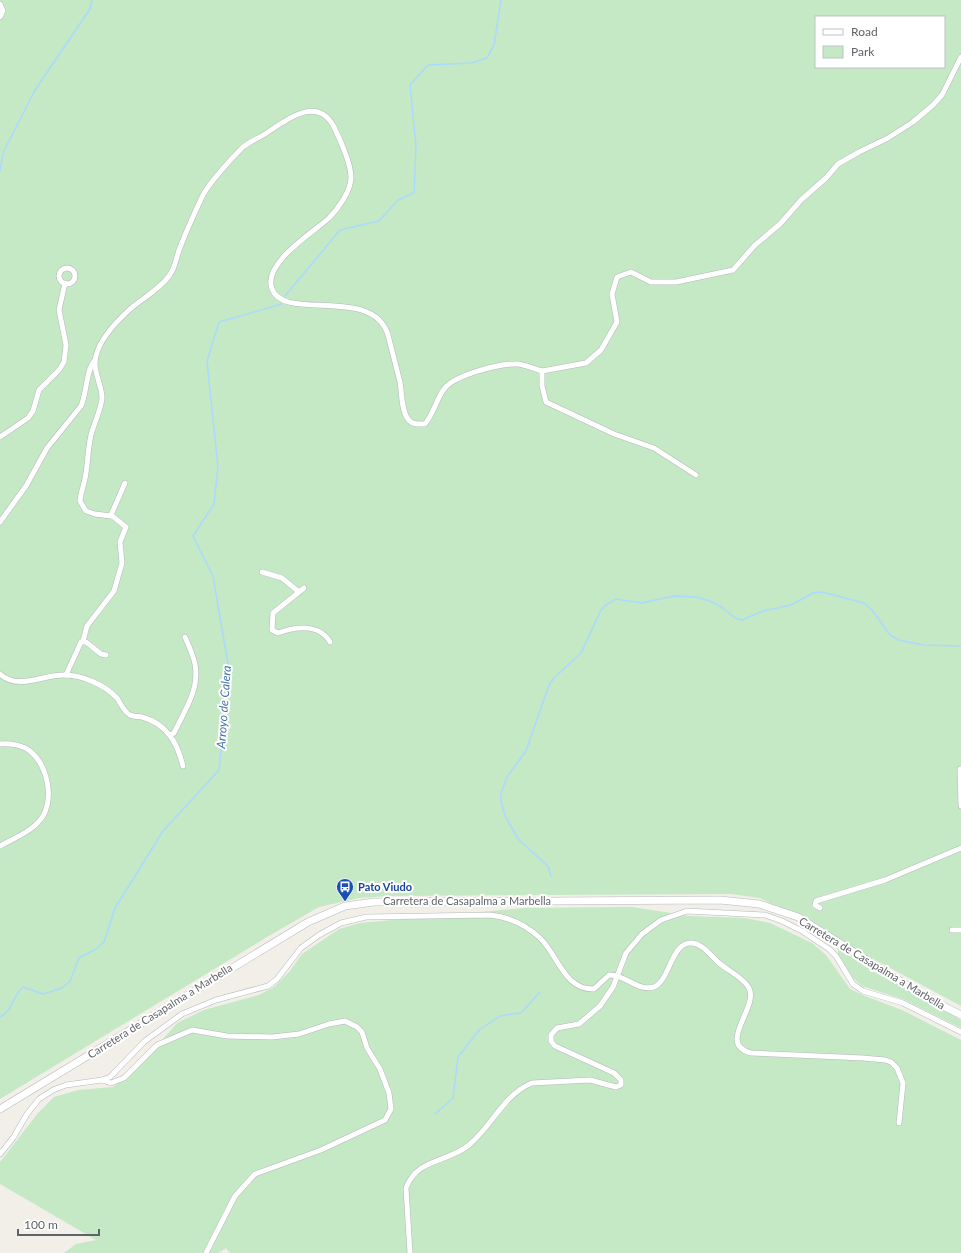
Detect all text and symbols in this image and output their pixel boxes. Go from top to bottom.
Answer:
legend [815,16,945,68]
text: Road [851,24,878,39]
text: Park [851,44,875,59]
water label: Arroyo de Calera [213,665,234,750]
bus stop icon: Pato Viudo [335,877,355,902]
place label: Pato Viudo [358,880,412,893]
street label: Carretera de Casapalma a Marbella [383,894,551,907]
street label: Carretera de Casapalma a Marbella [797,914,948,1011]
street label: Carretera de Casapalma a Marbella [85,961,234,1061]
scale bar [18,1211,99,1237]
text: 100 m [24,1217,58,1232]

